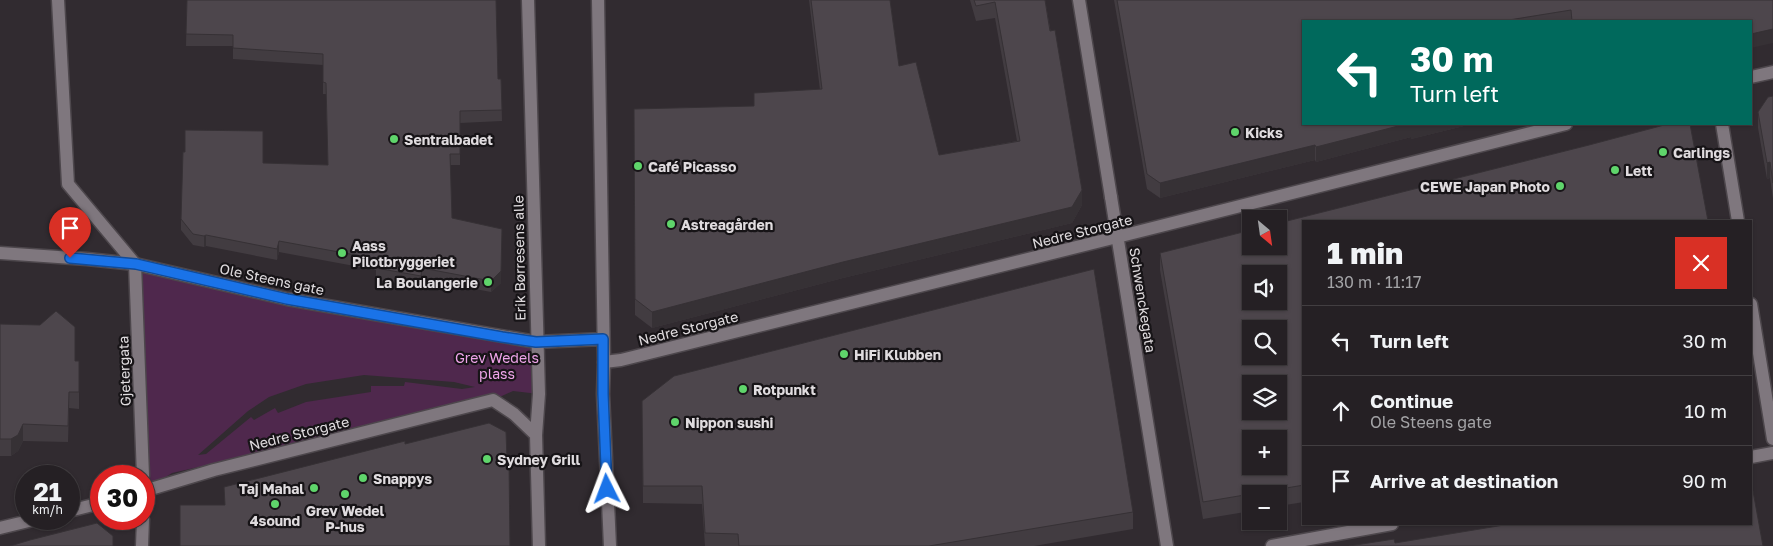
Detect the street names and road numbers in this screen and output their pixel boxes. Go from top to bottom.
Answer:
street label: Erik Børresens alle [509,195,529,321]
street label: Nedre Storgate [1030,210,1134,252]
street label: Schwenckegata [1126,246,1160,354]
street label: Ole Steens gate [218,260,326,298]
street label: Nedre Storgate [636,307,740,349]
street label: Gjetergata [114,335,134,407]
street label: Nedre Storgate [247,412,351,454]

